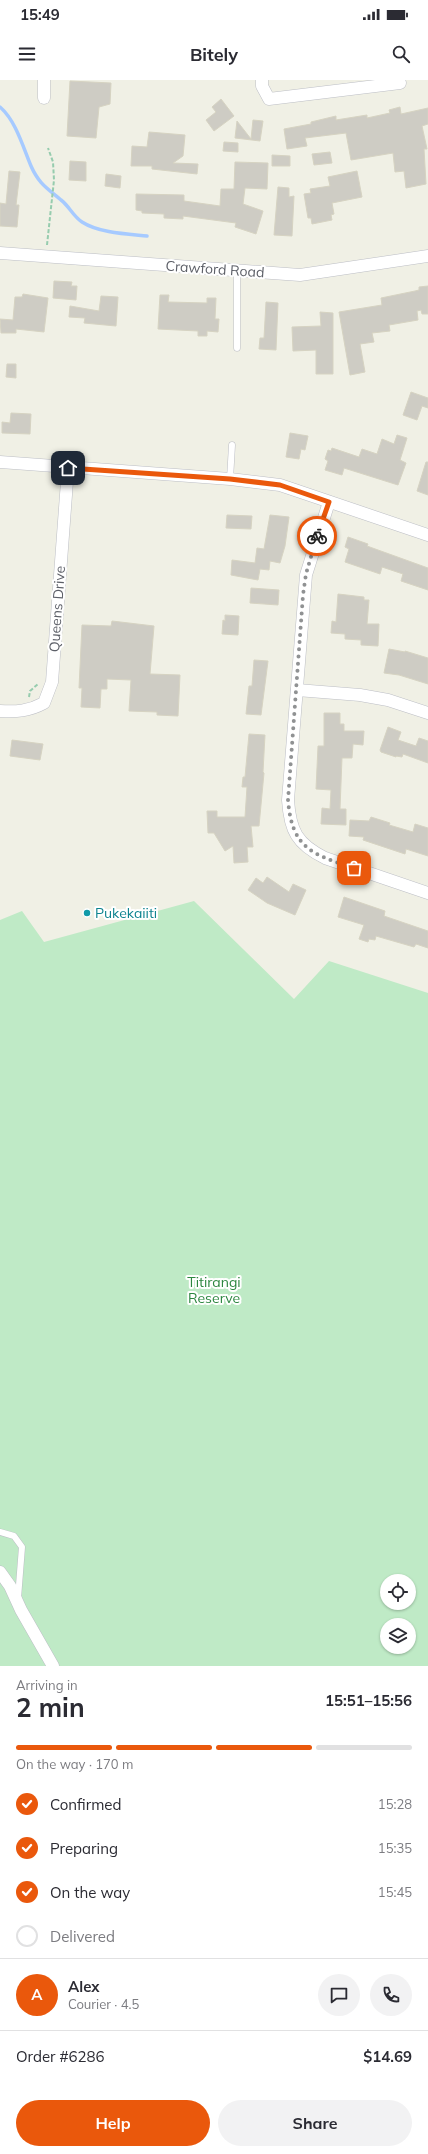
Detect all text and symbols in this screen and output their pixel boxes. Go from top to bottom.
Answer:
text: 15:49 [20,5,60,24]
icon: menu [16,43,38,65]
text: Bitely [190,43,238,66]
icon: search [390,43,412,65]
street label: Crawford Road [165,257,265,281]
pin [51,451,85,485]
icon: home [57,457,79,479]
courier [297,516,337,556]
icon: bike [306,525,328,547]
street label: Queens Drive [45,565,69,653]
pin [337,851,371,885]
icon: bag [343,857,365,879]
place label: Pukekaiiti [95,904,157,922]
marker: Pukekaiiti [82,908,92,918]
park label: Titirangi Reserve [187,1273,241,1307]
map controls [380,1574,416,1654]
button: locate [380,1574,416,1610]
button: layers [380,1618,416,1654]
text: Arriving in [16,1677,78,1693]
text: 2 min [16,1691,85,1724]
text: 15:51–15:56 [325,1691,412,1710]
text: On the way · 170 m [16,1756,133,1772]
icon: check [16,1793,38,1815]
text: Confirmed [50,1795,121,1814]
text: 15:28 [378,1796,412,1812]
icon: check [16,1837,38,1859]
text: Preparing [50,1839,118,1858]
text: 15:35 [378,1840,412,1856]
icon: check [16,1881,38,1903]
text: On the way [50,1883,130,1902]
text: 15:45 [378,1884,412,1900]
text: Delivered [50,1927,115,1946]
button: chat [318,1974,360,2016]
button: phone [370,1974,412,2016]
text: Alex [68,1977,100,1996]
text: A [31,1985,43,2004]
text: Courier · 4.5 [68,1996,139,2012]
text: Order #6286 [16,2047,104,2066]
text: $14.69 [363,2047,412,2066]
button: Help [16,2100,210,2146]
button: Share [218,2100,412,2146]

